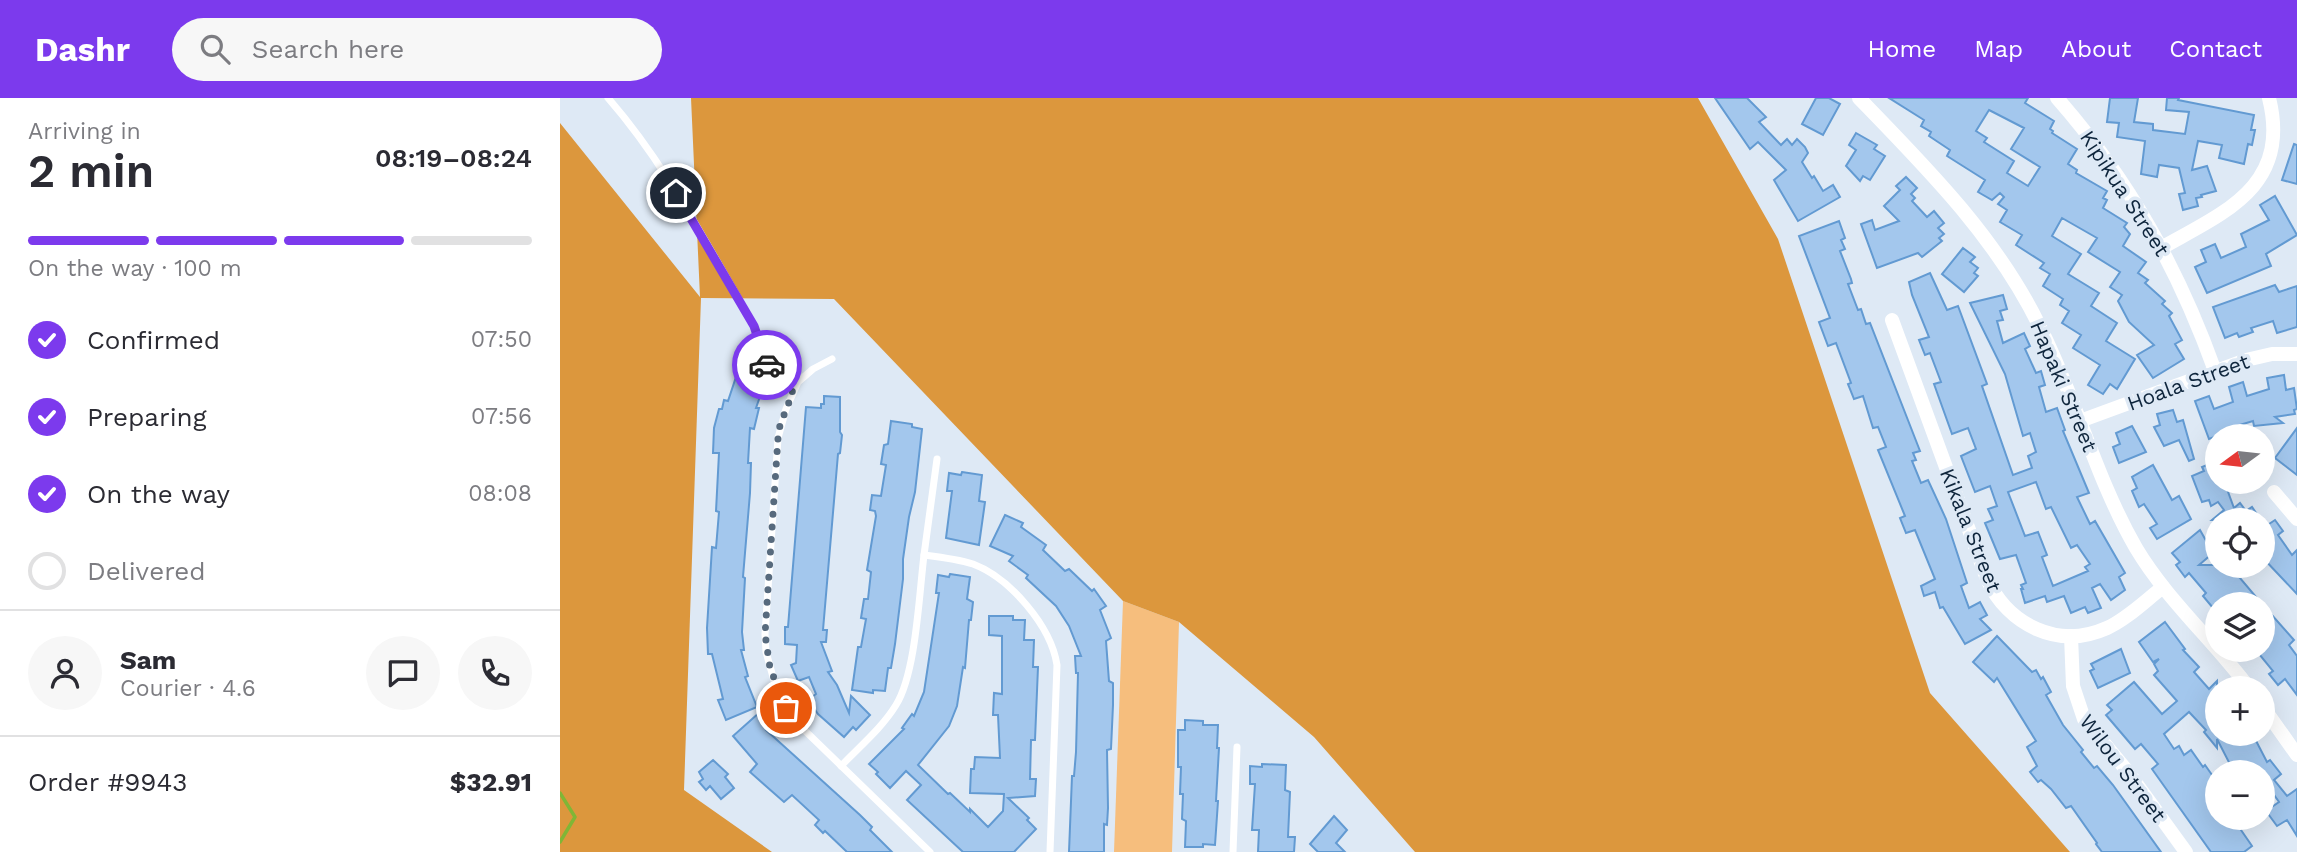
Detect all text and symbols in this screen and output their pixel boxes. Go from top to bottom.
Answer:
search box [172,18,662,81]
text: Dashr [35,30,130,69]
icon: search [196,30,234,68]
text: Search here [252,34,404,64]
text: Home [1868,35,1936,63]
text: Map [1974,35,2023,63]
text: About [2061,35,2131,63]
text: Contact [2169,35,2262,63]
text: Arriving in [28,118,141,145]
street label: Kipikua Street [2075,125,2175,261]
text: 08:19–08:24 [375,143,532,173]
text: 2 min [28,144,154,198]
pin [646,163,706,223]
icon: home [657,174,695,212]
text: On the way · 100 m [28,255,242,282]
street label: Hapaki Street [2025,317,2103,456]
icon: check [28,321,66,359]
text: Confirmed [87,325,220,355]
text: 07:50 [471,326,532,353]
courier [732,330,802,400]
icon: car [748,346,786,384]
street label: Hoala Street [2124,348,2253,416]
icon: check [28,398,66,436]
text: Preparing [87,402,207,432]
text: 07:56 [471,403,532,430]
north arrow [2205,424,2275,494]
map controls [2205,424,2275,830]
street label: Kikala Street [1935,465,2007,596]
icon: check [28,475,66,513]
text: On the way [87,479,230,509]
text: 08:08 [468,480,532,507]
button: locate [2205,508,2275,578]
text: Delivered [87,556,206,586]
button: layers [2205,592,2275,662]
button: person [28,636,102,710]
button: chat [366,636,440,710]
button: phone [458,636,532,710]
text: Sam [120,645,176,675]
text: Courier · 4.6 [120,675,256,702]
button: + [2205,676,2275,746]
pin [756,678,816,738]
icon: bag [767,689,805,727]
street label: Wilou Street [2074,709,2172,827]
button: − [2205,760,2275,830]
text: Order #9943 [28,767,187,797]
text: $32.91 [450,767,532,797]

